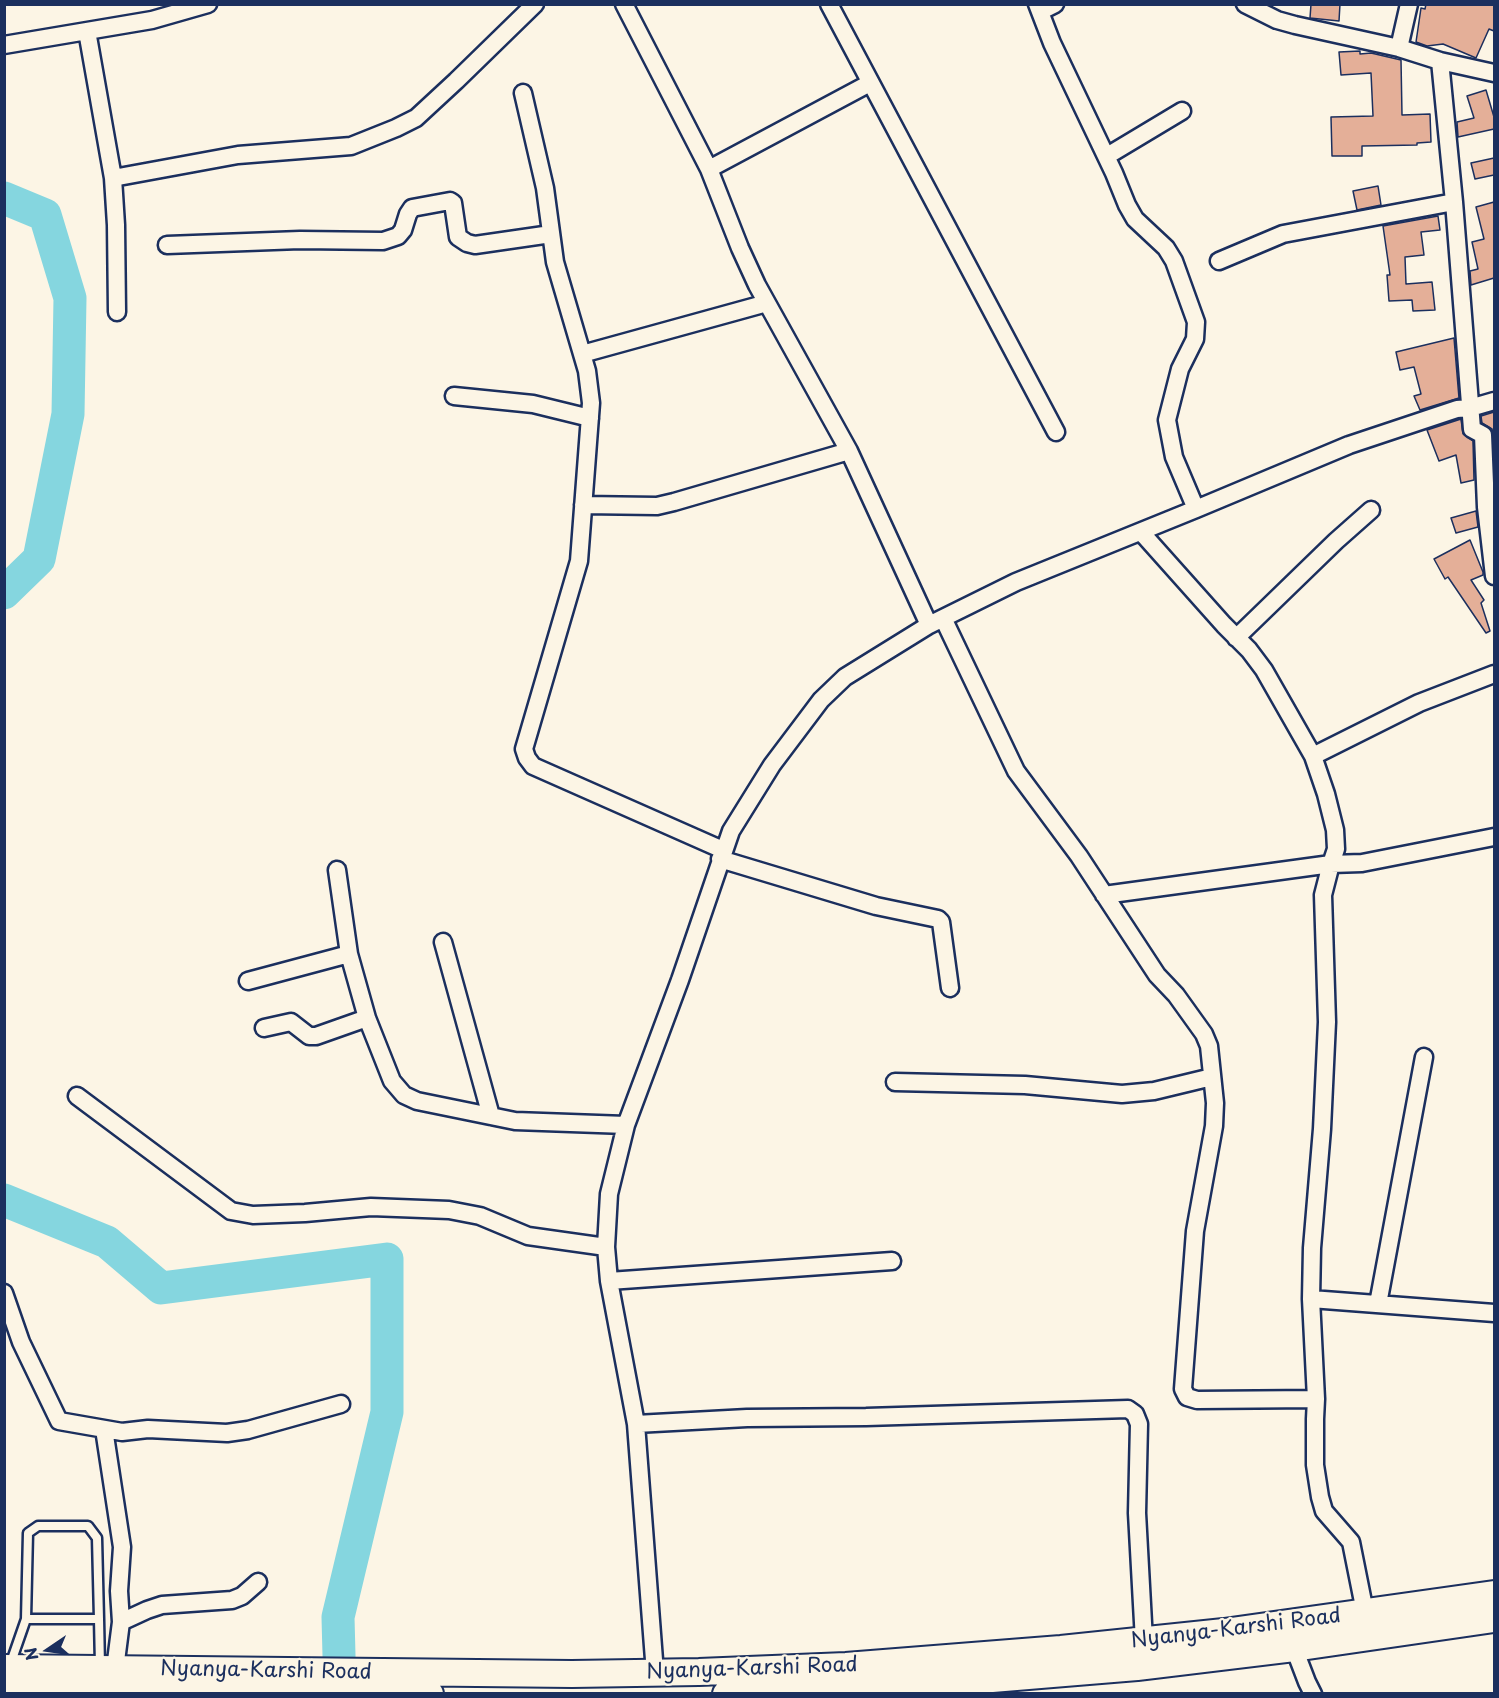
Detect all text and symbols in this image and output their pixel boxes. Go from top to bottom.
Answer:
street label: Nyanya-Karshi Road [1129,1604,1343,1654]
north arrow [18,1620,78,1680]
text: N [17,1645,44,1663]
street label: Nyanya-Karshi Road [646,1653,858,1685]
street label: Nyanya-Karshi Road [160,1657,372,1685]

